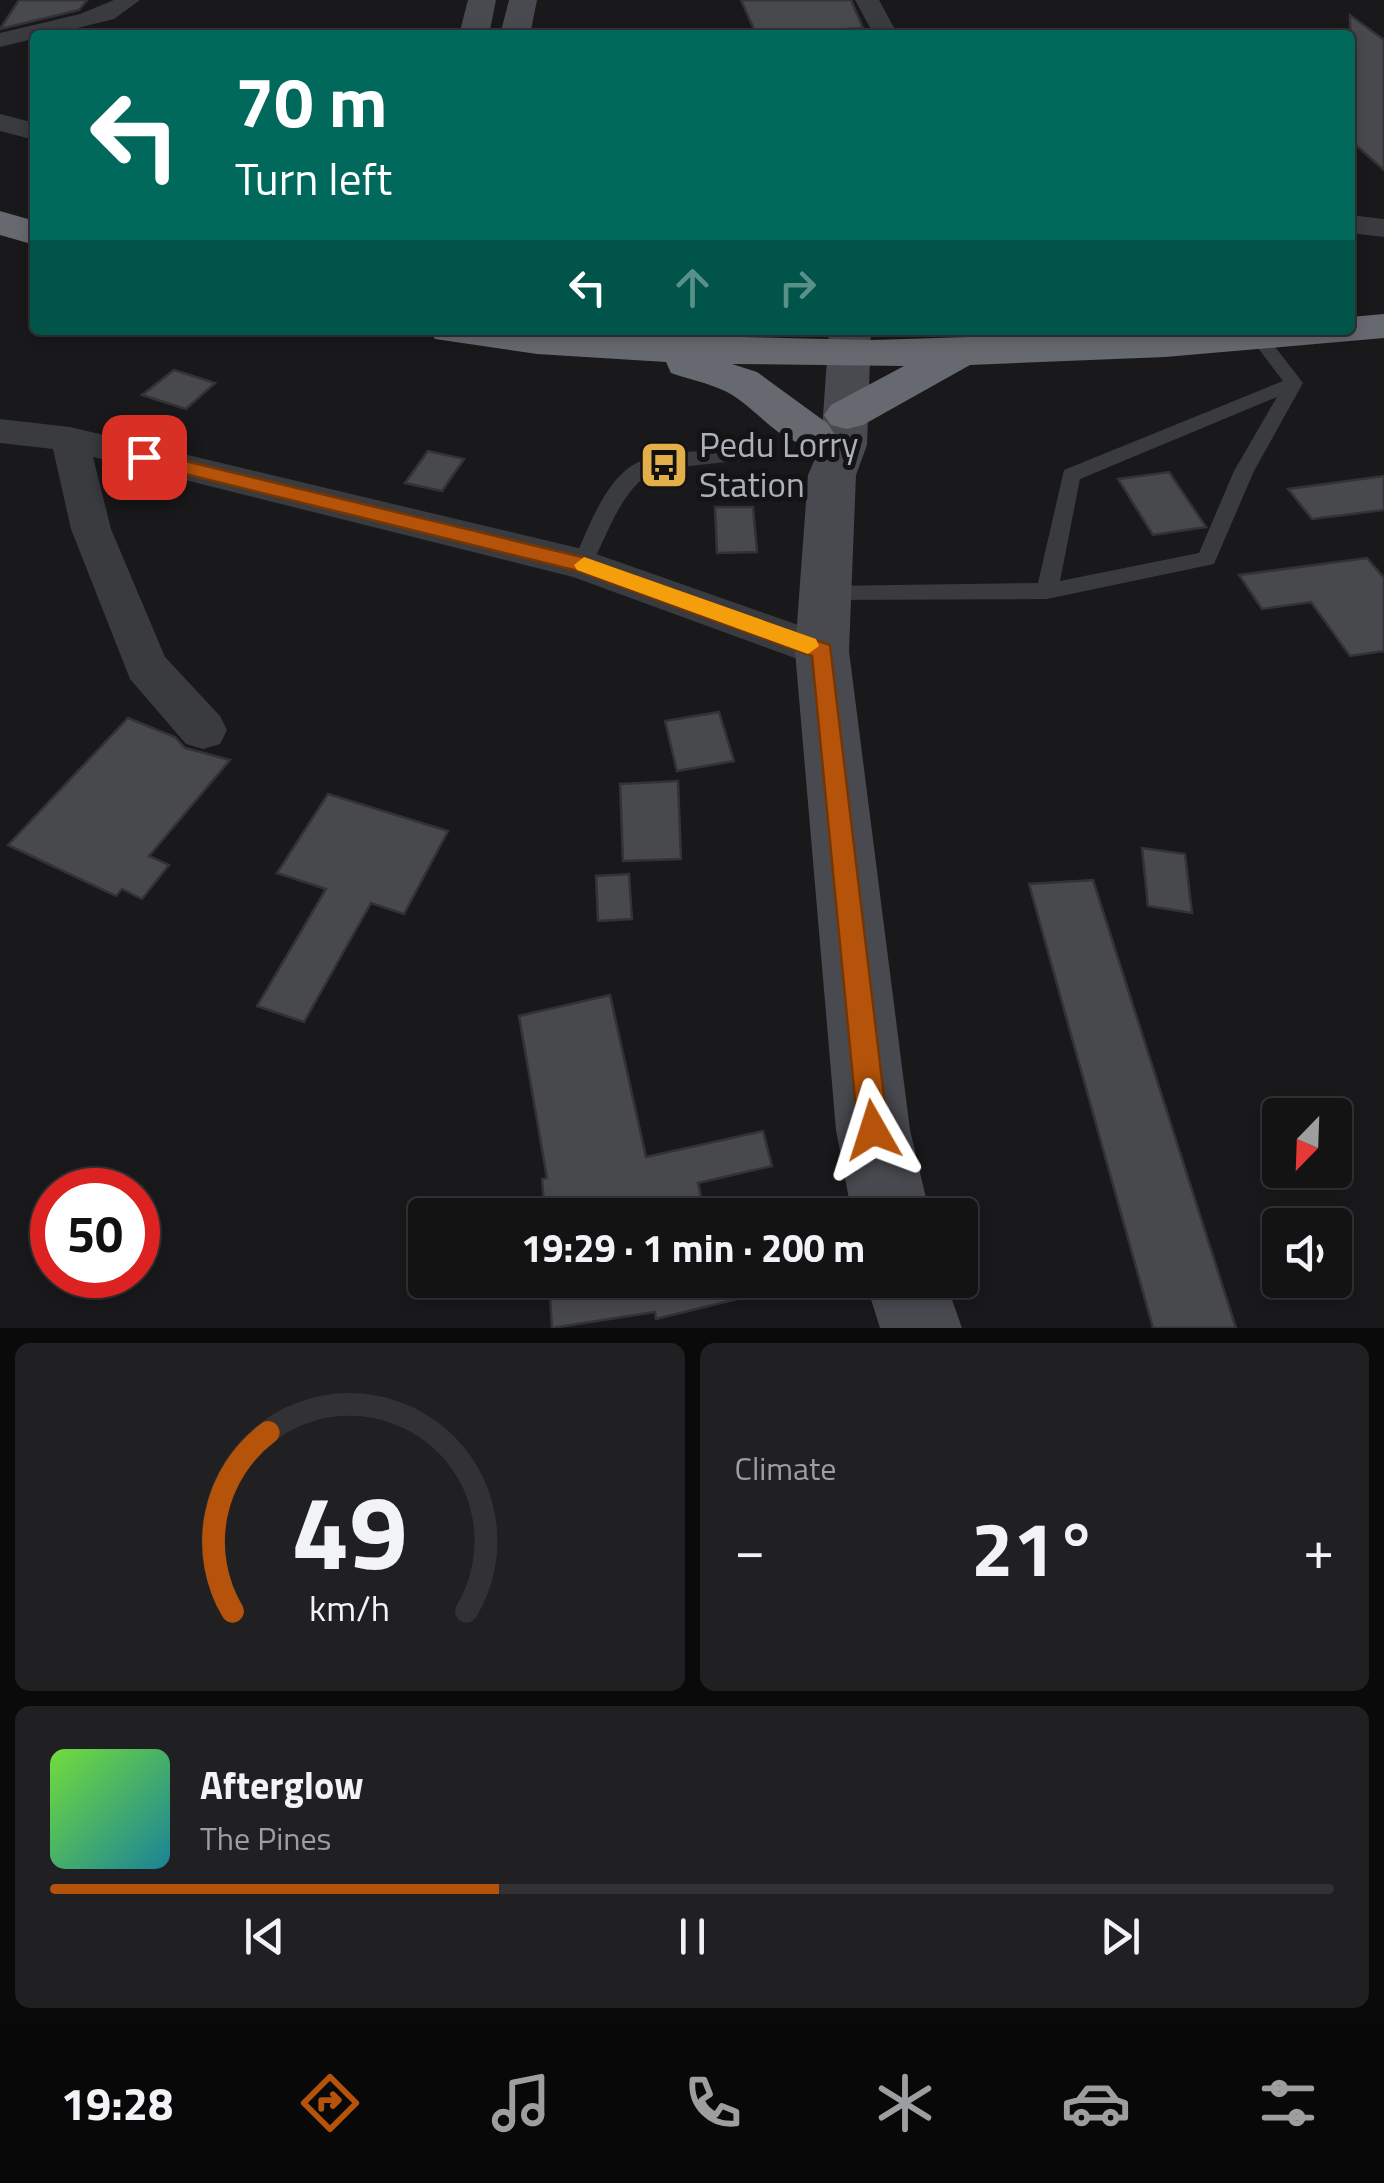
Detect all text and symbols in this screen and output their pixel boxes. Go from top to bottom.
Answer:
text: 70 m [235,48,388,154]
icon: left [70,70,200,200]
text: Turn left [235,144,392,212]
icon: left [560,260,615,315]
icon: ahead [665,260,720,315]
icon: right [770,260,825,315]
pin [102,415,187,500]
place label: Pedu Lorry Station [699,417,858,511]
icon: arrive [117,430,172,485]
bus stop icon: Pedu Lorry Station [638,439,690,491]
position arrow [821,1078,925,1182]
north arrow [1262,1098,1352,1188]
map controls [1262,1098,1352,1298]
speed limit sign: 50 [30,1168,160,1298]
button: sound [1262,1208,1352,1298]
text: 19:29 · 1 min · 200 m [521,1219,865,1277]
text: Climate [735,1444,836,1492]
text: 49 [292,1451,408,1609]
text: 21° [971,1491,1097,1605]
text: − [735,1507,765,1590]
text: + [1303,1507,1334,1590]
text: km/h [309,1580,390,1635]
text: Afterglow [200,1756,364,1814]
text: The Pines [200,1814,331,1862]
icon: previous [237,1909,292,1964]
icon: pause [665,1909,720,1964]
icon: next [1093,1909,1148,1964]
icon: directions [295,2068,365,2138]
icon: music [486,2068,556,2138]
icon: phone [678,2068,748,2138]
icon: climate [870,2068,940,2138]
icon: car [1061,2068,1131,2138]
icon: filters [1253,2068,1323,2138]
text: 19:28 [61,2069,173,2137]

